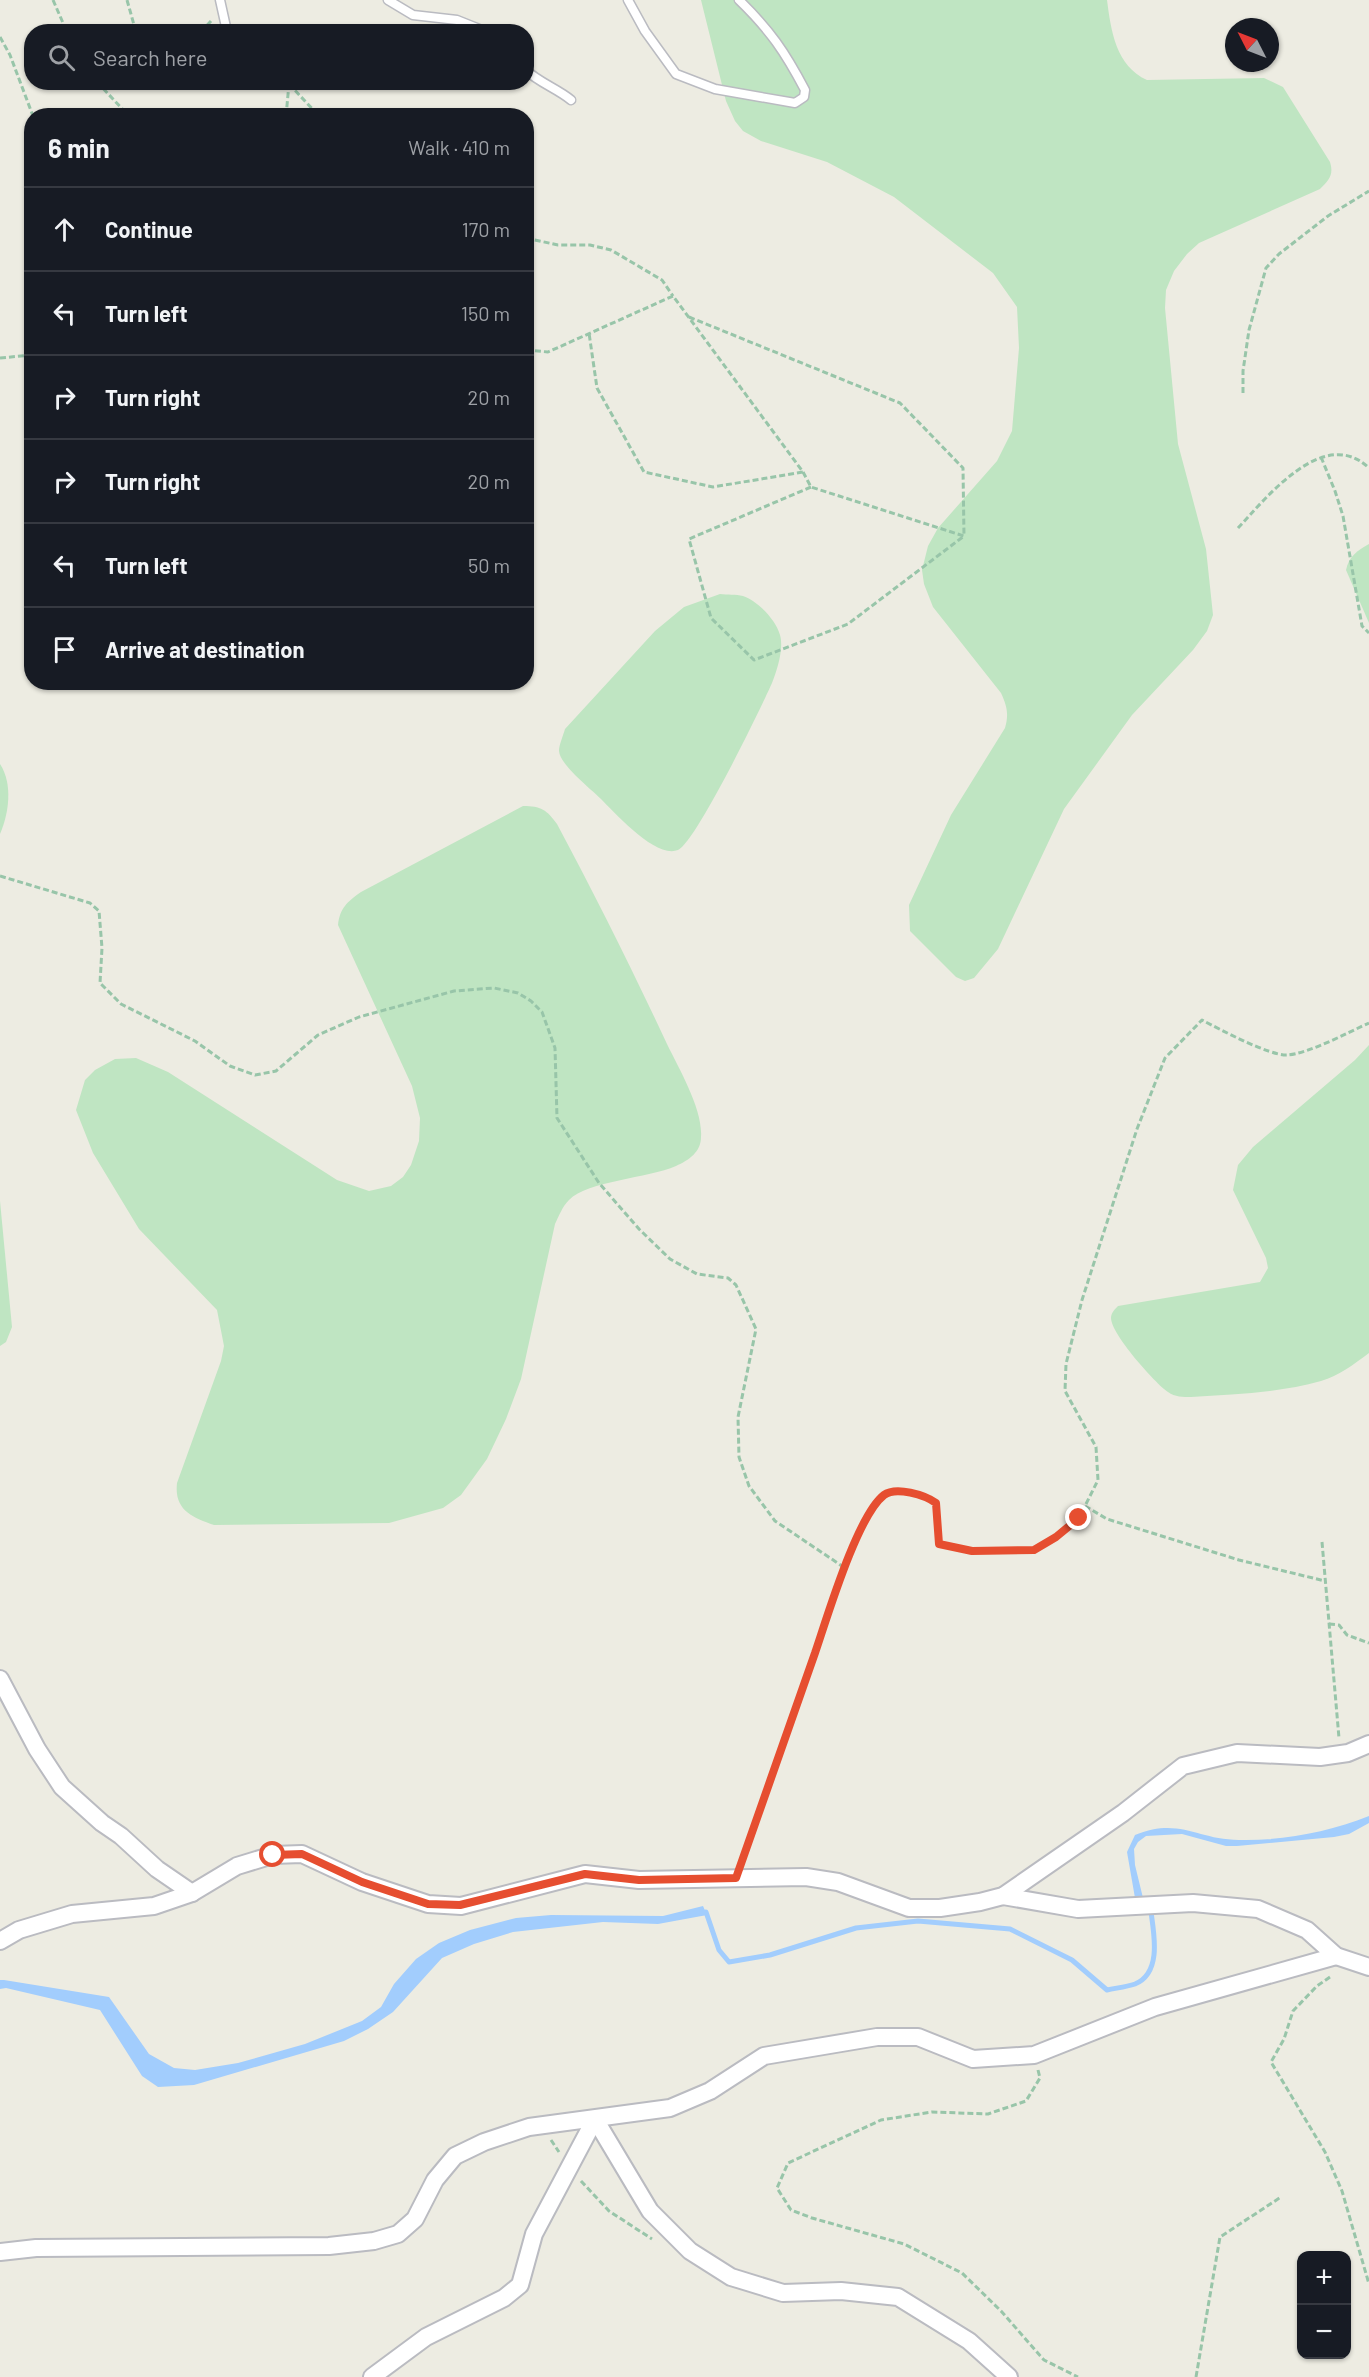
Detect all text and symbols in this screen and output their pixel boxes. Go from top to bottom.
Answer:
north arrow [1225,18,1279,72]
search box [24,24,534,90]
icon: search [45,41,78,74]
text: Search here [93,44,207,70]
text: 6 min [48,132,110,163]
text: Walk · 410 m [408,135,510,159]
icon: ahead [48,213,81,246]
text: Continue [105,216,193,242]
text: 170 m [462,217,510,241]
icon: left [48,297,81,330]
text: Turn left [105,300,188,326]
text: 150 m [461,301,510,325]
icon: right [48,381,81,414]
text: Turn right [105,384,200,410]
text: 20 m [467,385,510,409]
icon: right [48,465,81,498]
text: Turn right [105,468,200,494]
text: 20 m [467,469,510,493]
icon: left [48,549,81,582]
text: Turn left [105,552,188,578]
text: 50 m [468,553,510,577]
icon: arrive [48,633,81,666]
text: Arrive at destination [105,636,304,662]
route end [1065,1504,1091,1530]
route start [259,1841,285,1867]
map controls [1297,2251,1351,2359]
button: + [1297,2251,1351,2305]
button: − [1297,2305,1351,2359]

